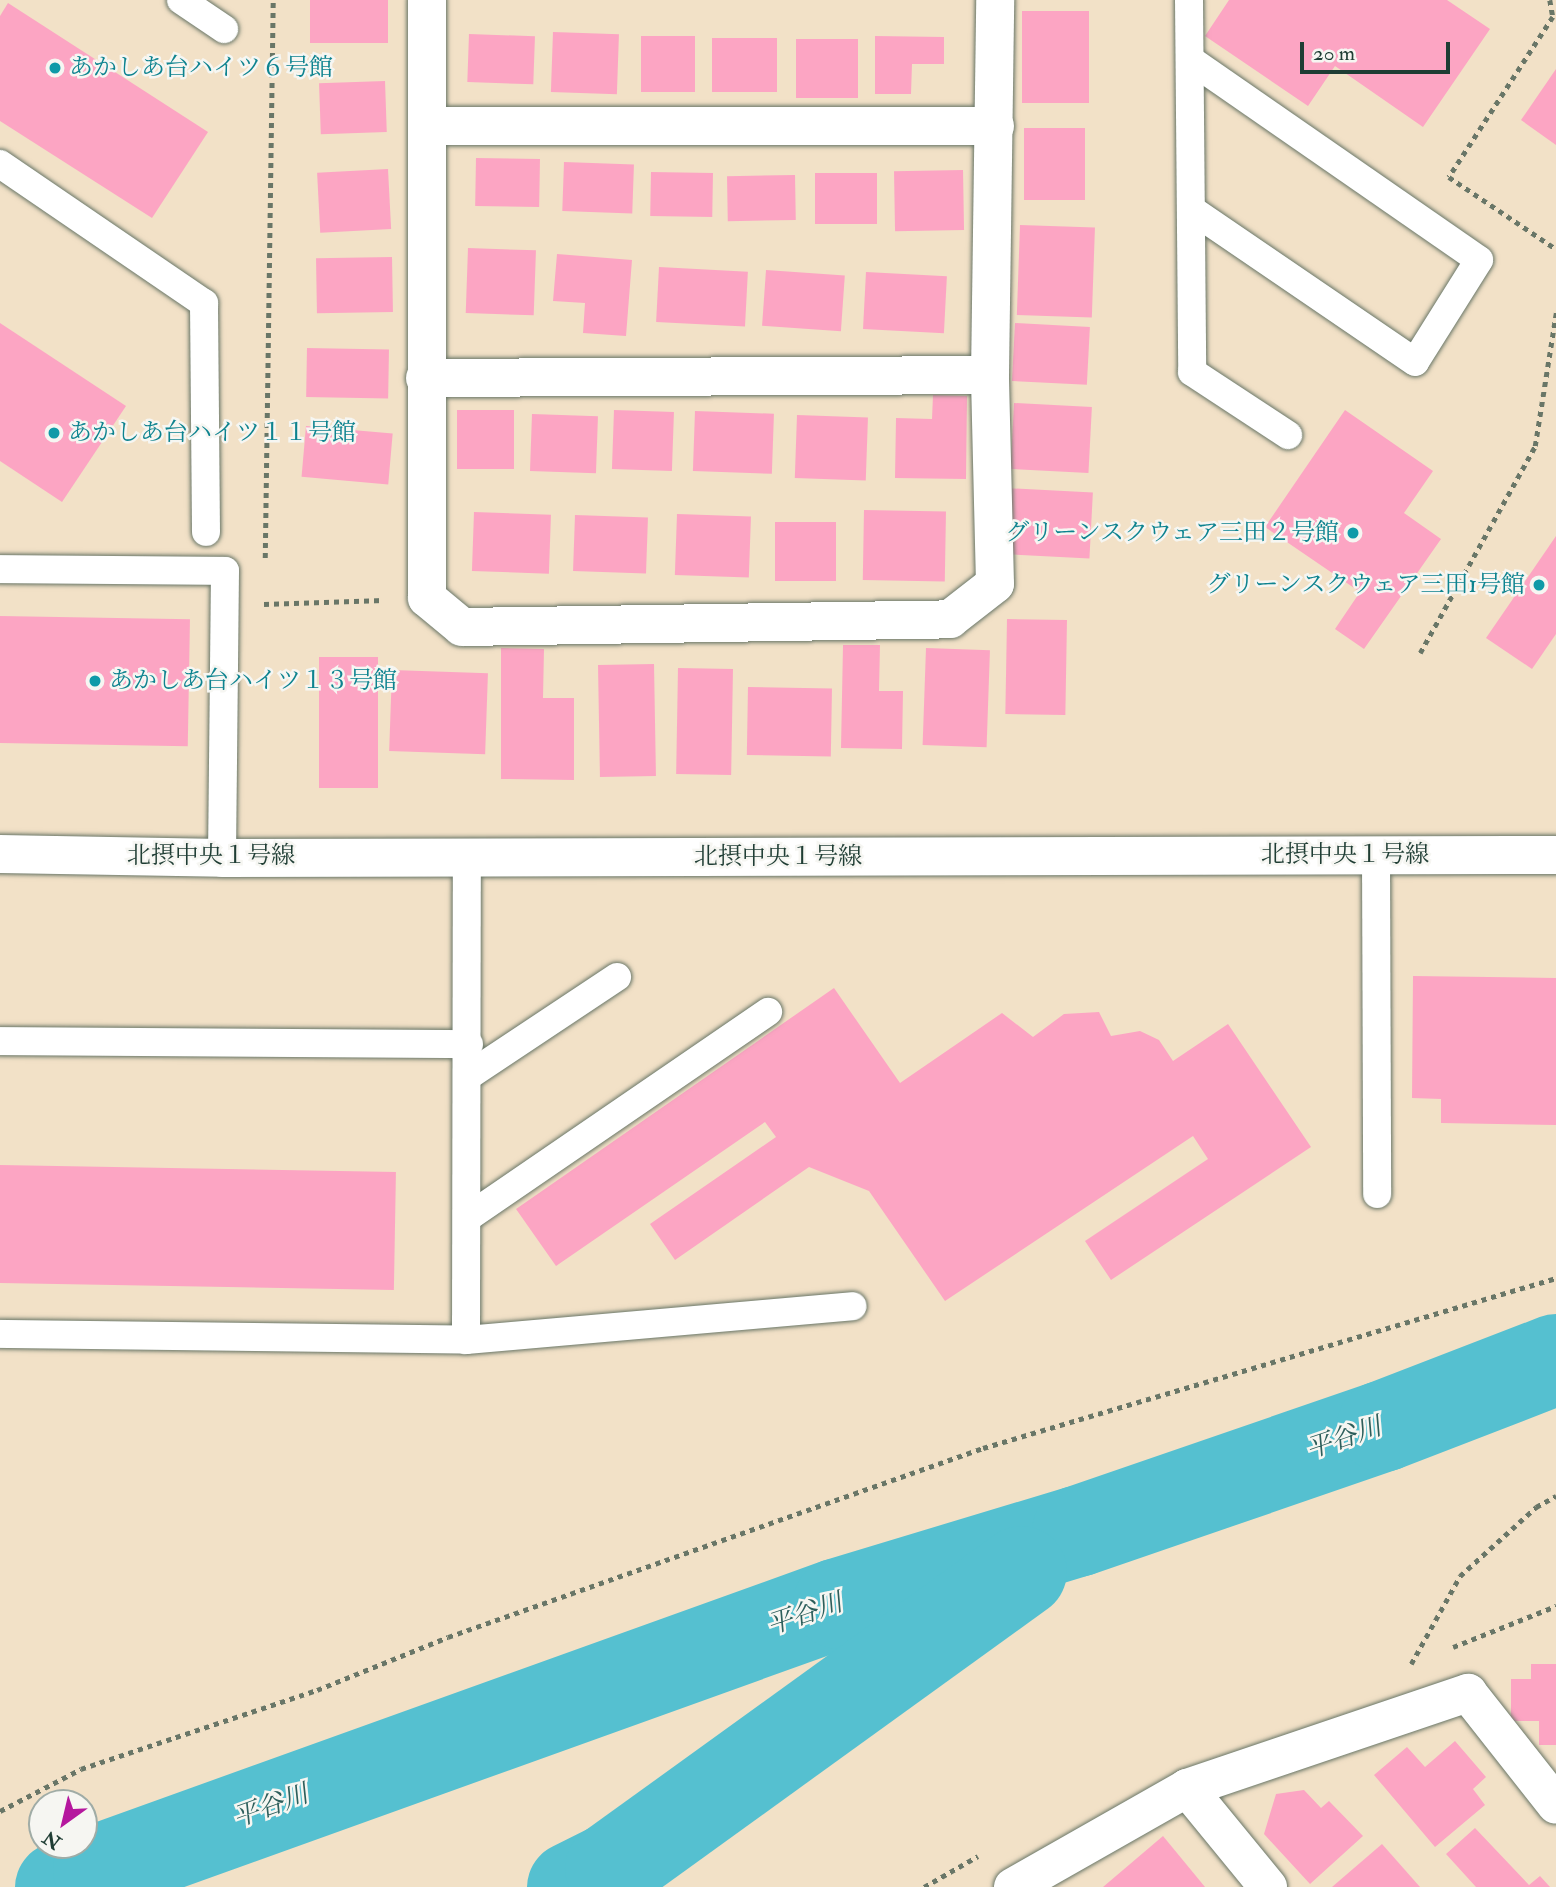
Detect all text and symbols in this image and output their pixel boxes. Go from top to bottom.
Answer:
scale bar [1304,28,1454,72]
text: 20 m [1313,40,1355,67]
place label: あかしあ台ハイツ６号館 [69,54,333,82]
marker: あかしあ台ハイツ６号館 [47,60,63,76]
place label: あかしあ台ハイツ１１号館 [68,419,356,447]
marker: あかしあ台ハイツ１１号館 [46,425,62,441]
place label: グリーンスクウェア三田２号館 [1003,519,1339,547]
marker: グリーンスクウェア三田２号館 [1345,525,1361,541]
place label: グリーンスクウェア三田1号館 [1204,571,1525,599]
marker: グリーンスクウェア三田1号館 [1531,577,1547,593]
place label: あかしあ台ハイツ１３号館 [109,667,397,695]
marker: あかしあ台ハイツ１３号館 [87,673,103,689]
street label: 北摂中央１号線 [1261,841,1429,869]
street label: 北摂中央１号線 [127,842,295,870]
street label: 北摂中央１号線 [694,843,862,871]
water label: 平谷川 [1302,1412,1386,1466]
water label: 平谷川 [763,1588,847,1642]
water label: 平谷川 [229,1779,313,1835]
north arrow [28,1789,98,1859]
text: N [39,1825,66,1854]

